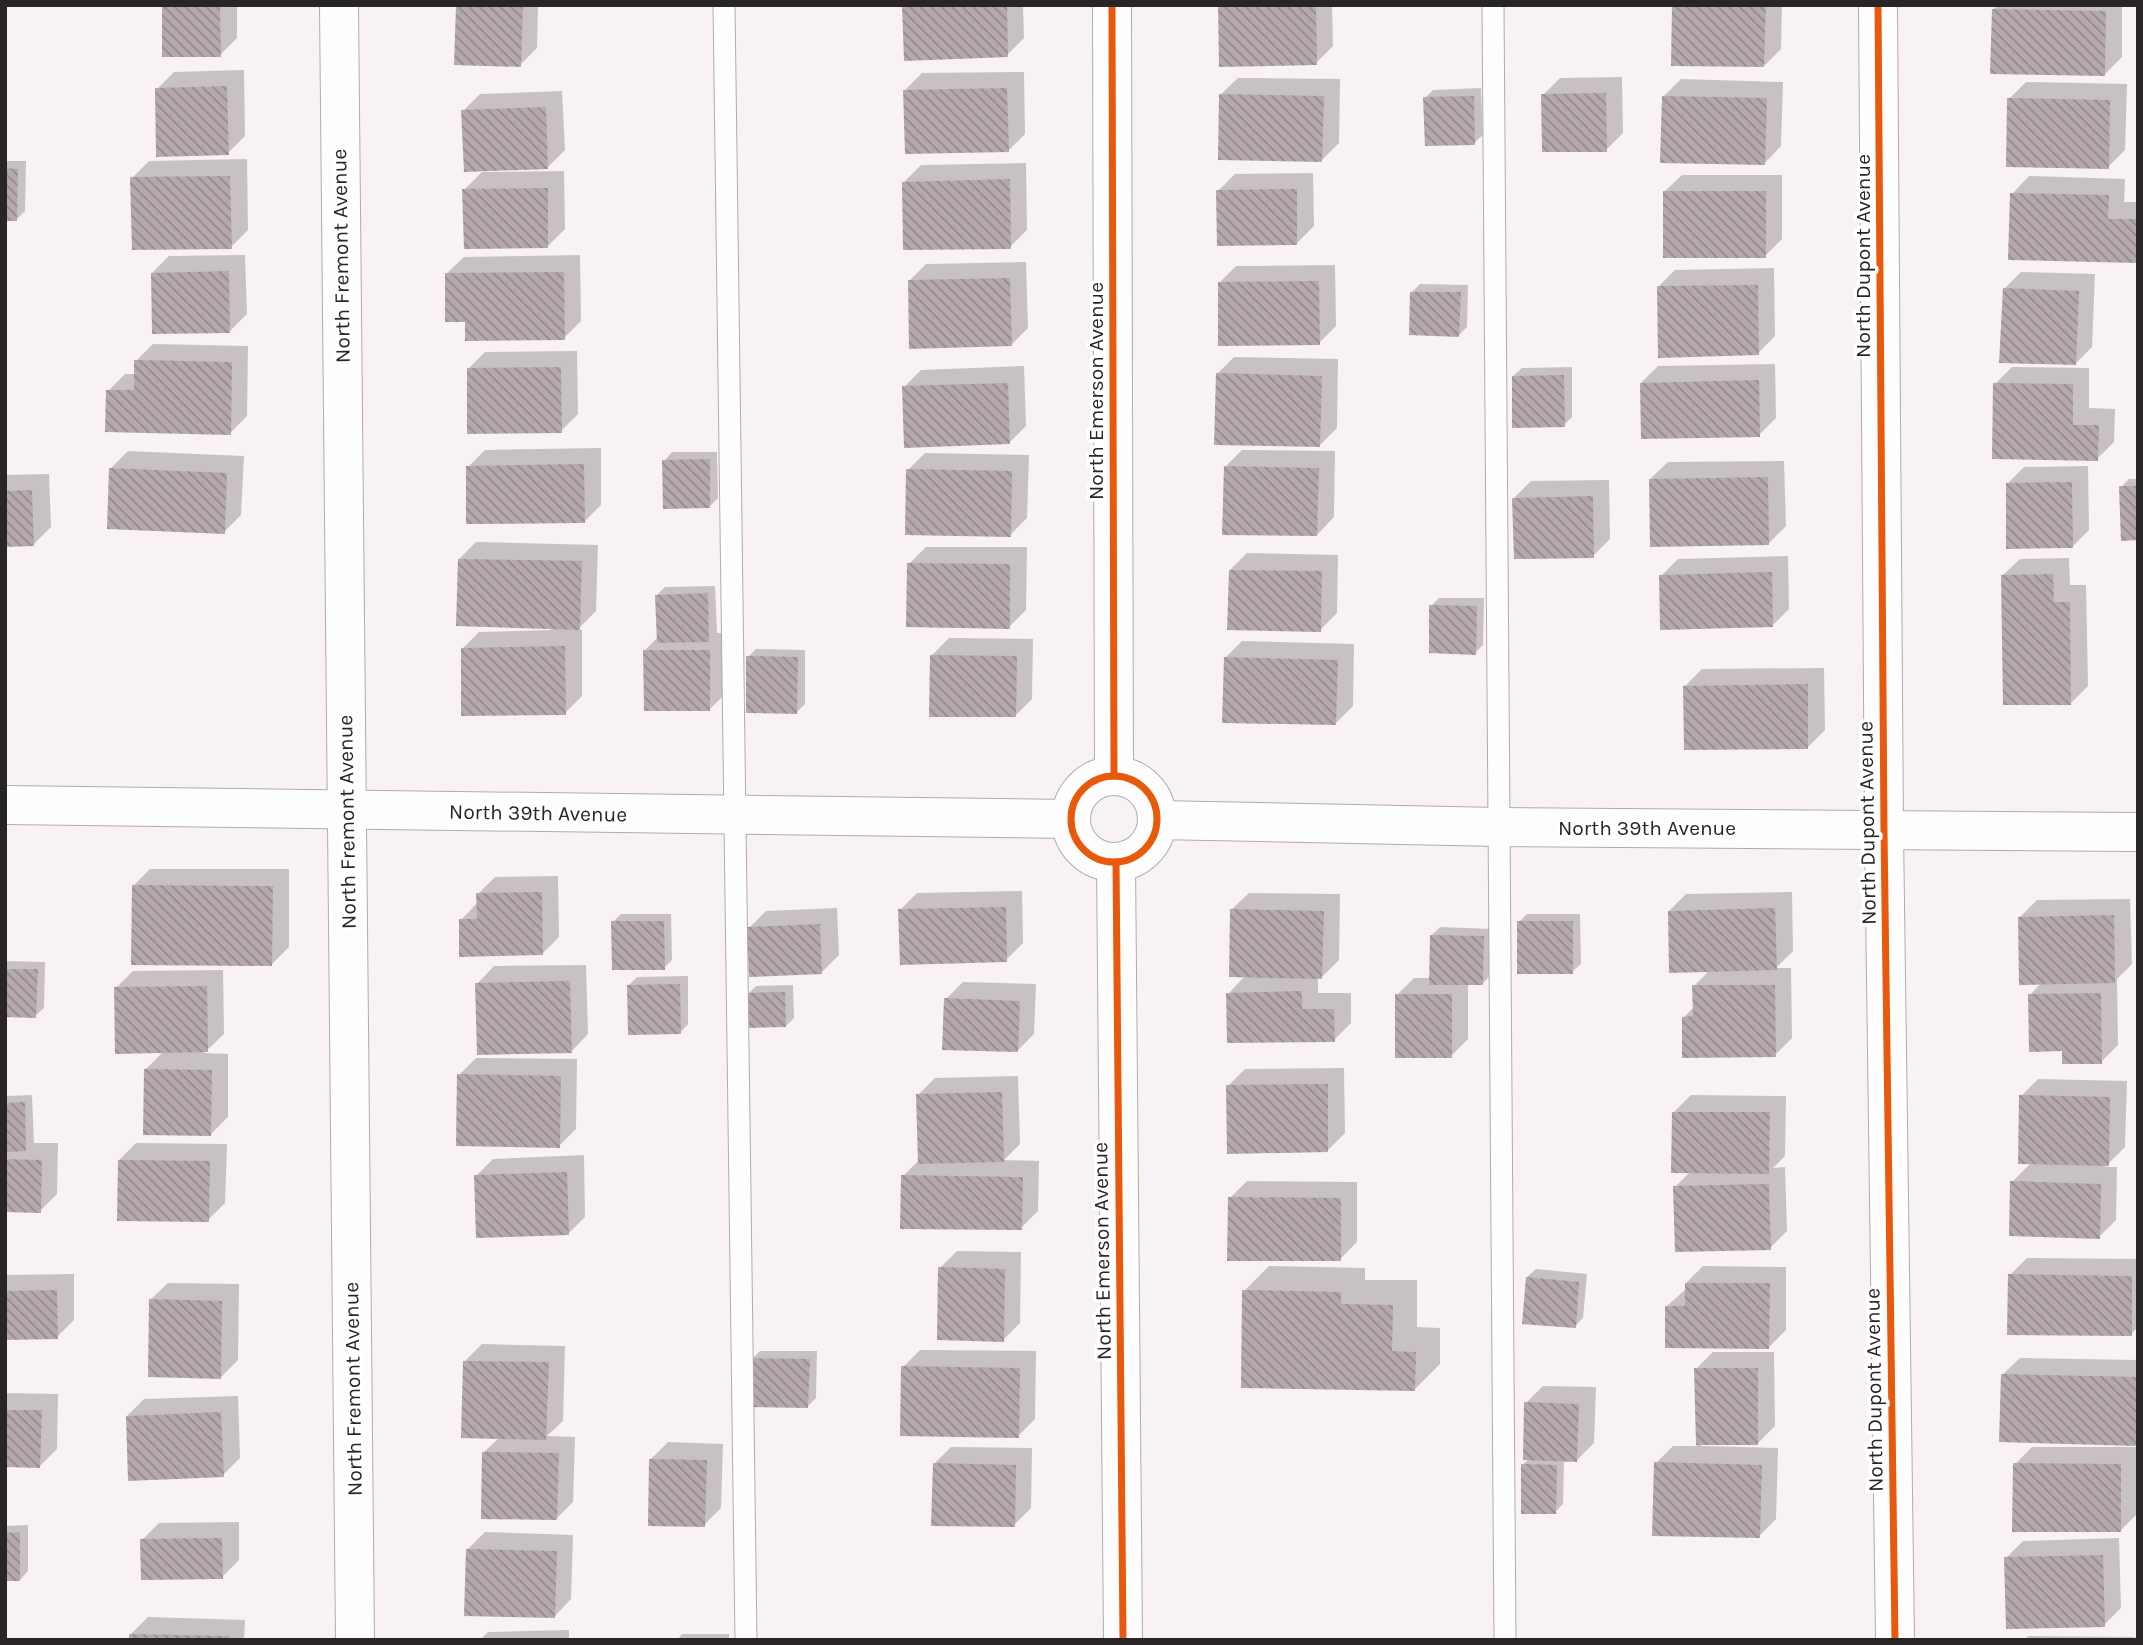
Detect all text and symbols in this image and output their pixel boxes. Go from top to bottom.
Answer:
street label: North Fremont Avenue [327,149,355,363]
street label: North Dupont Avenue [1851,154,1875,358]
street label: North Emerson Avenue [1084,282,1108,500]
street label: North Fremont Avenue [333,715,361,929]
street label: North Dupont Avenue [1853,721,1881,925]
street label: North 39th Avenue [449,799,627,827]
street label: North 39th Avenue [1558,816,1736,840]
street label: North Emerson Avenue [1088,1142,1116,1360]
street label: North Fremont Avenue [339,1282,367,1496]
street label: North Dupont Avenue [1860,1288,1888,1492]

